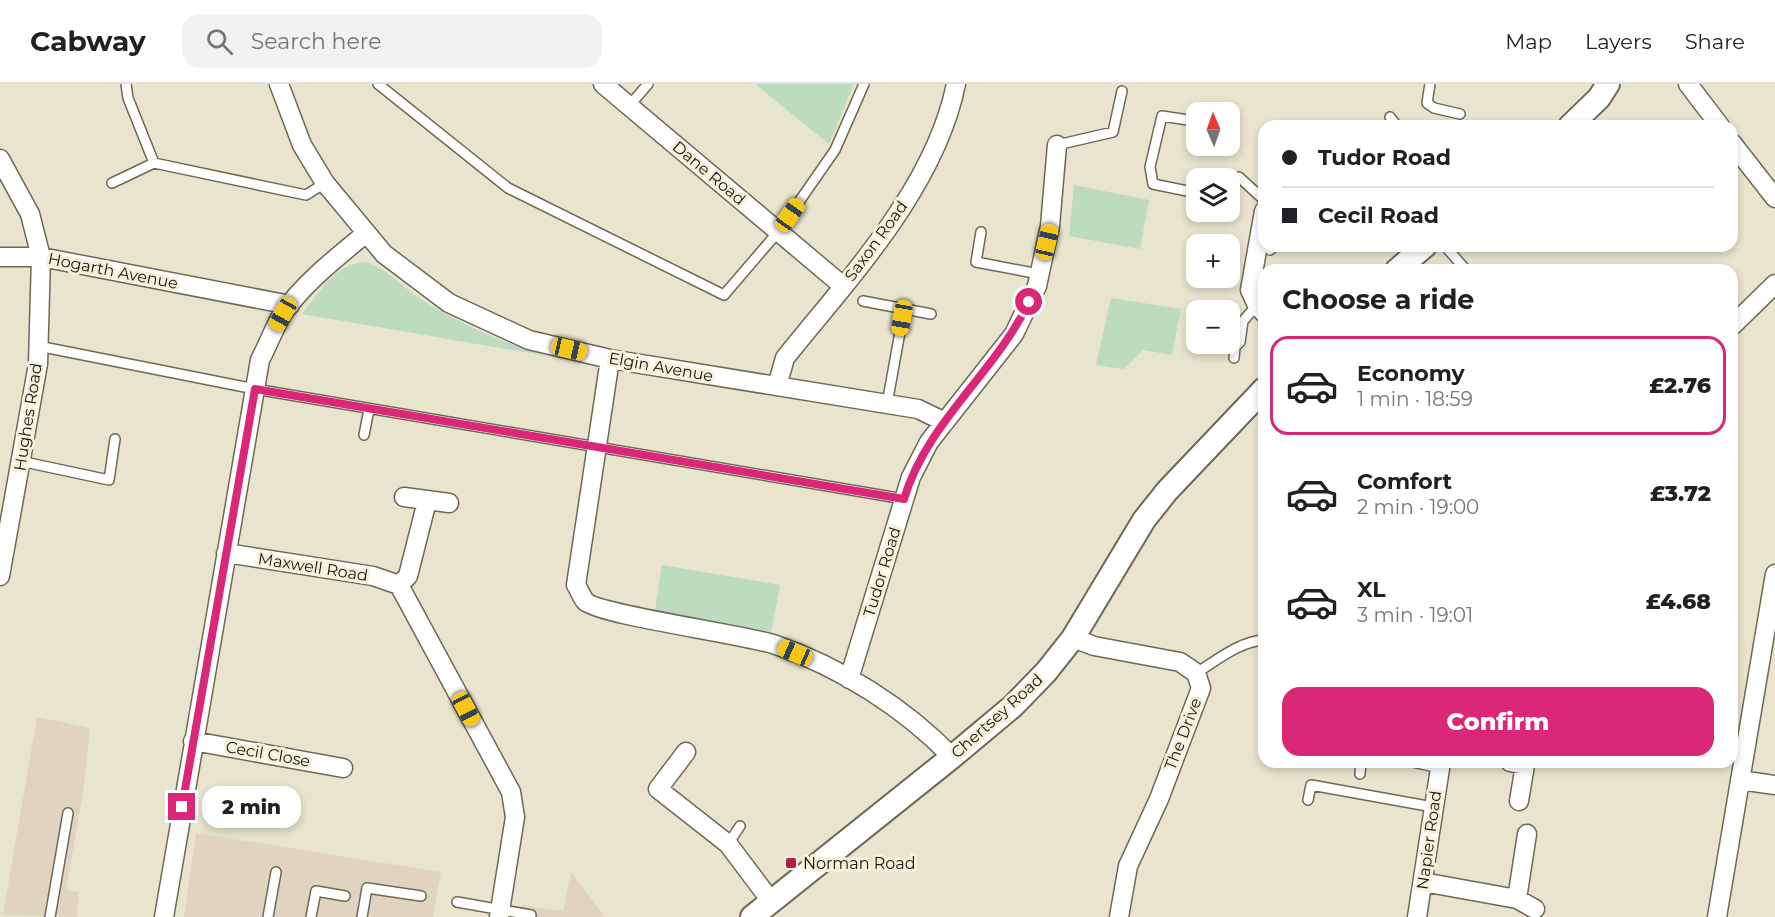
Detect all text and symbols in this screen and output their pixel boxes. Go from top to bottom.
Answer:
search box [182,14,602,68]
text: Cabway [30,24,146,58]
icon: search [203,25,236,58]
text: Search here [251,28,382,55]
text: Map [1505,29,1552,54]
text: Layers [1585,29,1652,54]
text: Share [1685,29,1745,54]
north arrow [1186,102,1240,156]
map controls [1186,102,1240,354]
street label: Dane Road [669,137,749,209]
text: Tudor Road [1318,144,1451,171]
button: layers [1186,168,1240,222]
car [772,195,808,235]
street label: Saxon Road [841,197,911,285]
text: Cecil Road [1318,202,1439,229]
car [1034,222,1060,262]
button: + [1186,234,1240,288]
street label: Hogarth Avenue [46,249,180,293]
text: Choose a ride [1282,283,1474,316]
route start [1015,288,1042,315]
car [266,294,300,334]
car [890,299,914,337]
button: − [1186,300,1240,354]
car [549,336,589,362]
street label: Elgin Avenue [607,348,715,386]
icon: car [1285,359,1339,413]
text: Economy [1357,360,1465,387]
street label: Hughes Road [10,362,46,472]
text: £2.76 [1649,372,1711,399]
text: 1 min · 18:59 [1357,387,1473,411]
icon: car [1285,467,1339,521]
text: Comfort [1357,468,1452,495]
text: £3.72 [1650,480,1711,507]
text: 2 min · 19:00 [1357,495,1479,519]
street label: Tudor Road [859,525,905,619]
street label: Maxwell Road [257,549,369,585]
icon: car [1285,575,1339,629]
text: XL [1357,576,1386,603]
text: £4.68 [1646,588,1711,615]
text: 3 min · 19:01 [1357,603,1473,627]
car [775,637,815,669]
street label: Chertsey Road [947,670,1047,762]
button: Confirm [1282,687,1714,756]
car [450,689,482,729]
street label: The Drive [1161,695,1205,773]
street label: Cecil Close [224,737,312,771]
callout: 2 min [203,786,302,828]
street label: Napier Road [1413,789,1445,891]
route end [168,793,195,820]
text: 2 min [222,795,281,819]
place label: Norman Road [803,854,916,873]
marker: Norman Road [784,856,798,870]

